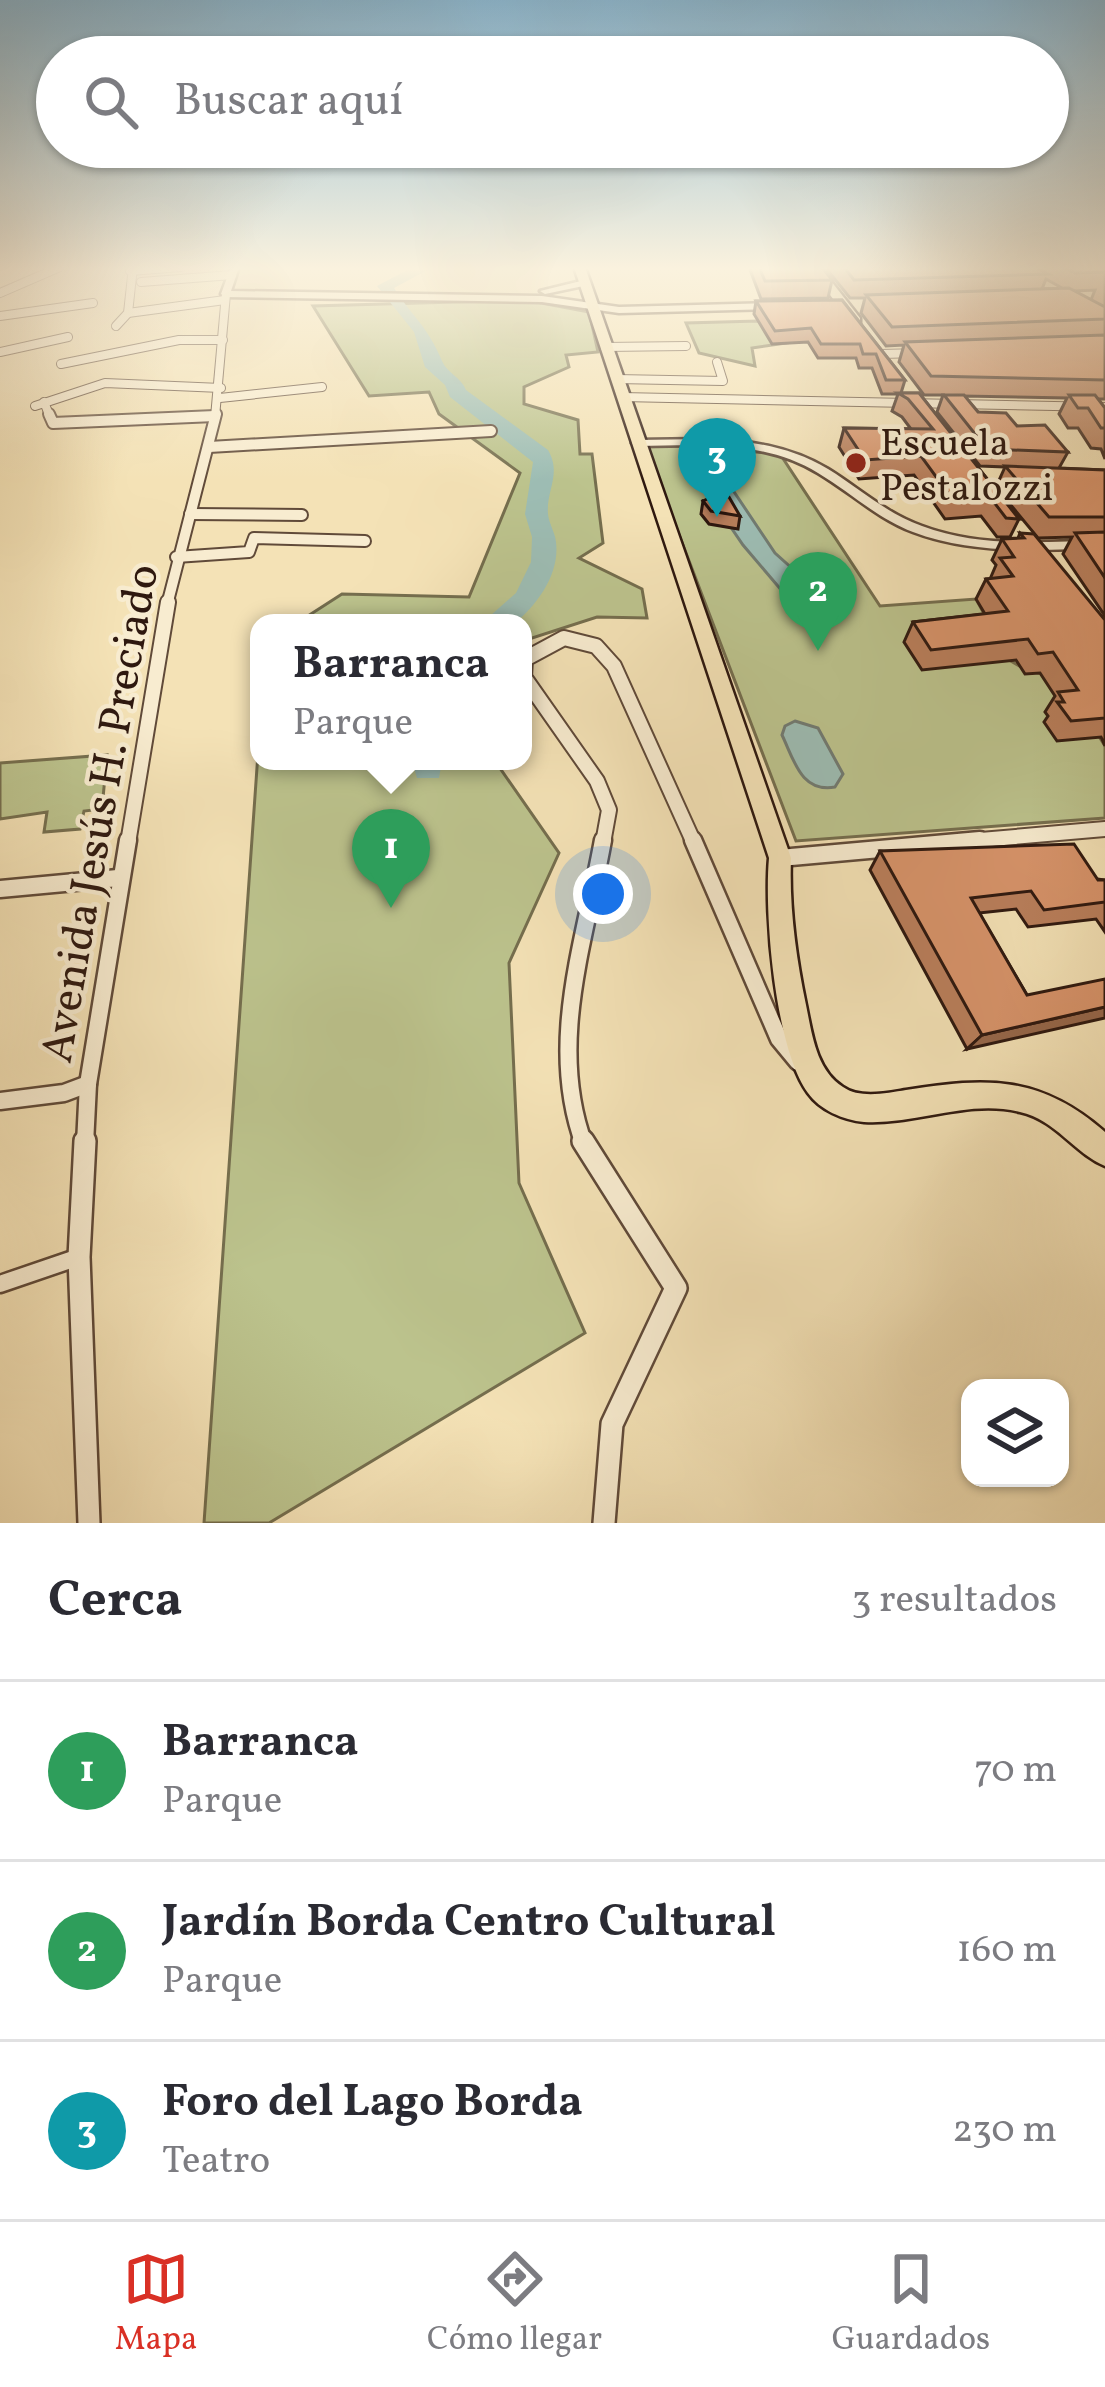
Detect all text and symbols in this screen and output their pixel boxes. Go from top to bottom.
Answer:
search box [36,36,1069,168]
icon: search [78,69,144,135]
text: Buscar aquí [174,71,403,134]
pin: 3 [678,418,756,517]
place label: Escuela Pestalozzi [880,418,1053,517]
marker: Escuela Pestalozzi [843,450,869,476]
pin: 2 [779,552,857,651]
street label: Avenida Jesús H. Preciado [28,560,177,1068]
popup [250,614,532,770]
text: Barranca [293,634,489,697]
text: Parque [293,697,413,751]
pin: 1 [352,809,430,908]
your location [573,864,633,924]
map controls [961,1379,1069,1487]
button: layers [961,1379,1069,1487]
text: Cerca [48,1566,183,1637]
text: 3 resultados [851,1574,1057,1628]
text: Barranca [162,1712,359,1775]
text: 1 [79,1744,95,1798]
text: 70 m [974,1744,1057,1798]
text: Parque [162,1775,282,1829]
text: Jardín Borda Centro Cultural [162,1892,776,1955]
text: 2 [77,1924,97,1978]
text: 160 m [956,1924,1057,1978]
text: Parque [162,1955,282,2009]
text: Foro del Lago Borda [162,2072,583,2135]
text: 3 [77,2104,97,2158]
text: 230 m [952,2104,1057,2158]
text: Teatro [162,2135,270,2189]
tab: Mapa [115,2246,197,2364]
tab: Cómo llegar [427,2246,602,2364]
tab: Guardados [832,2246,990,2364]

